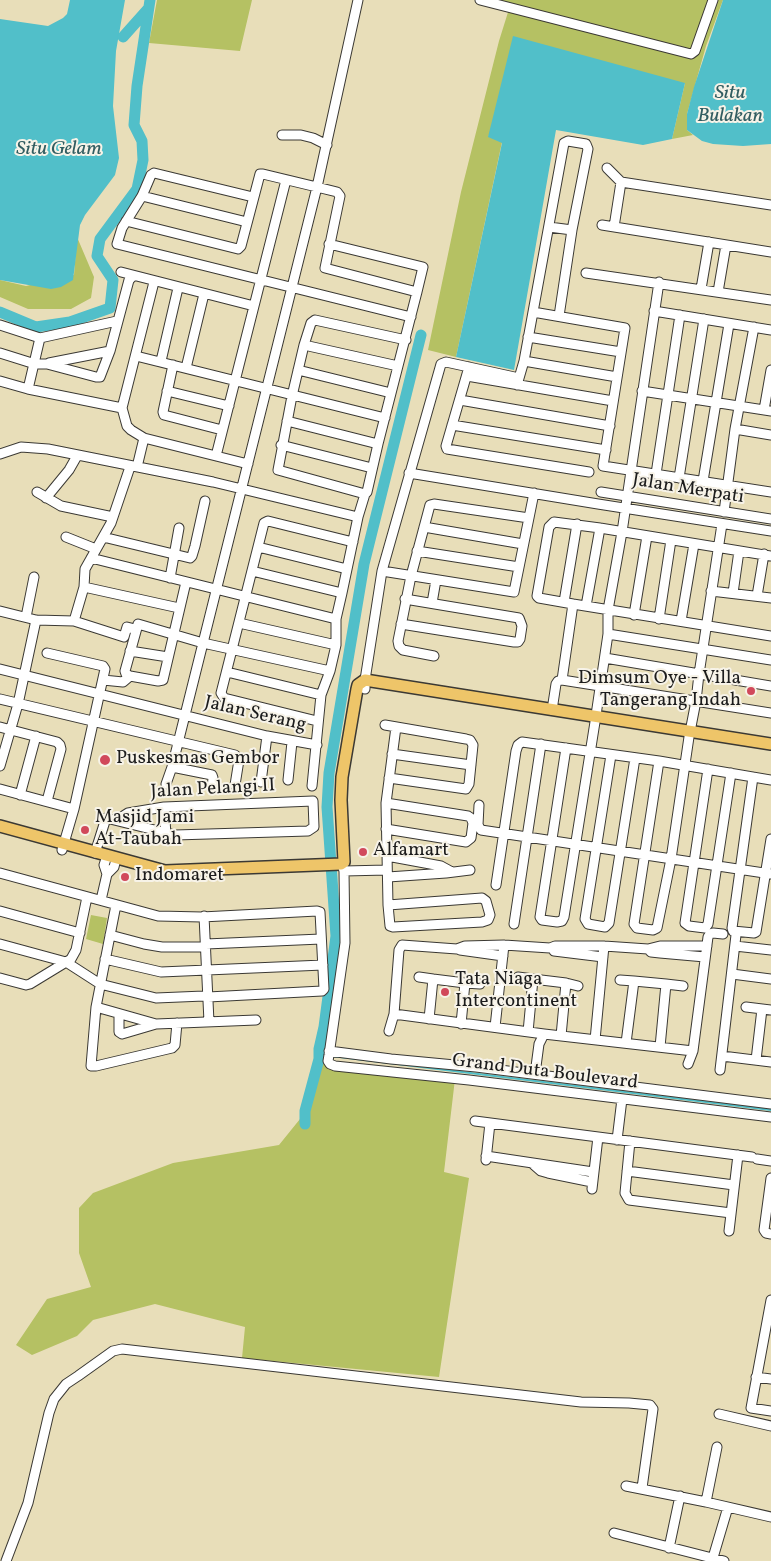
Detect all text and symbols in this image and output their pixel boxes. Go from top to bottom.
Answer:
water label: Situ Bulakan [697,82,763,129]
water label: Situ Gelam [16,138,102,162]
street label: Jalan Merpati [631,470,745,510]
place label: Dimsum Oye - Villa Tangerang Indah [578,669,741,713]
marker: Dimsum Oye - Villa Tangerang Indah [745,685,757,697]
street label: Jalan Serang [202,692,308,738]
place label: Puskesmas Gembor [116,749,279,771]
marker: Puskesmas Gembor [98,753,112,767]
street label: Jalan Pelangi II [150,775,276,805]
place label: Masjid Jami At-Taubah [95,808,194,852]
marker: Masjid Jami At-Taubah [79,824,91,836]
place label: Alfamart [373,841,449,863]
marker: Alfamart [357,846,369,858]
place label: Indomaret [135,866,224,888]
marker: Indomaret [119,871,131,883]
place label: Tata Niaga Intercontinent [455,970,577,1014]
marker: Tata Niaga Intercontinent [439,986,451,998]
street label: Grand Duta Boulevard [451,1050,639,1096]

